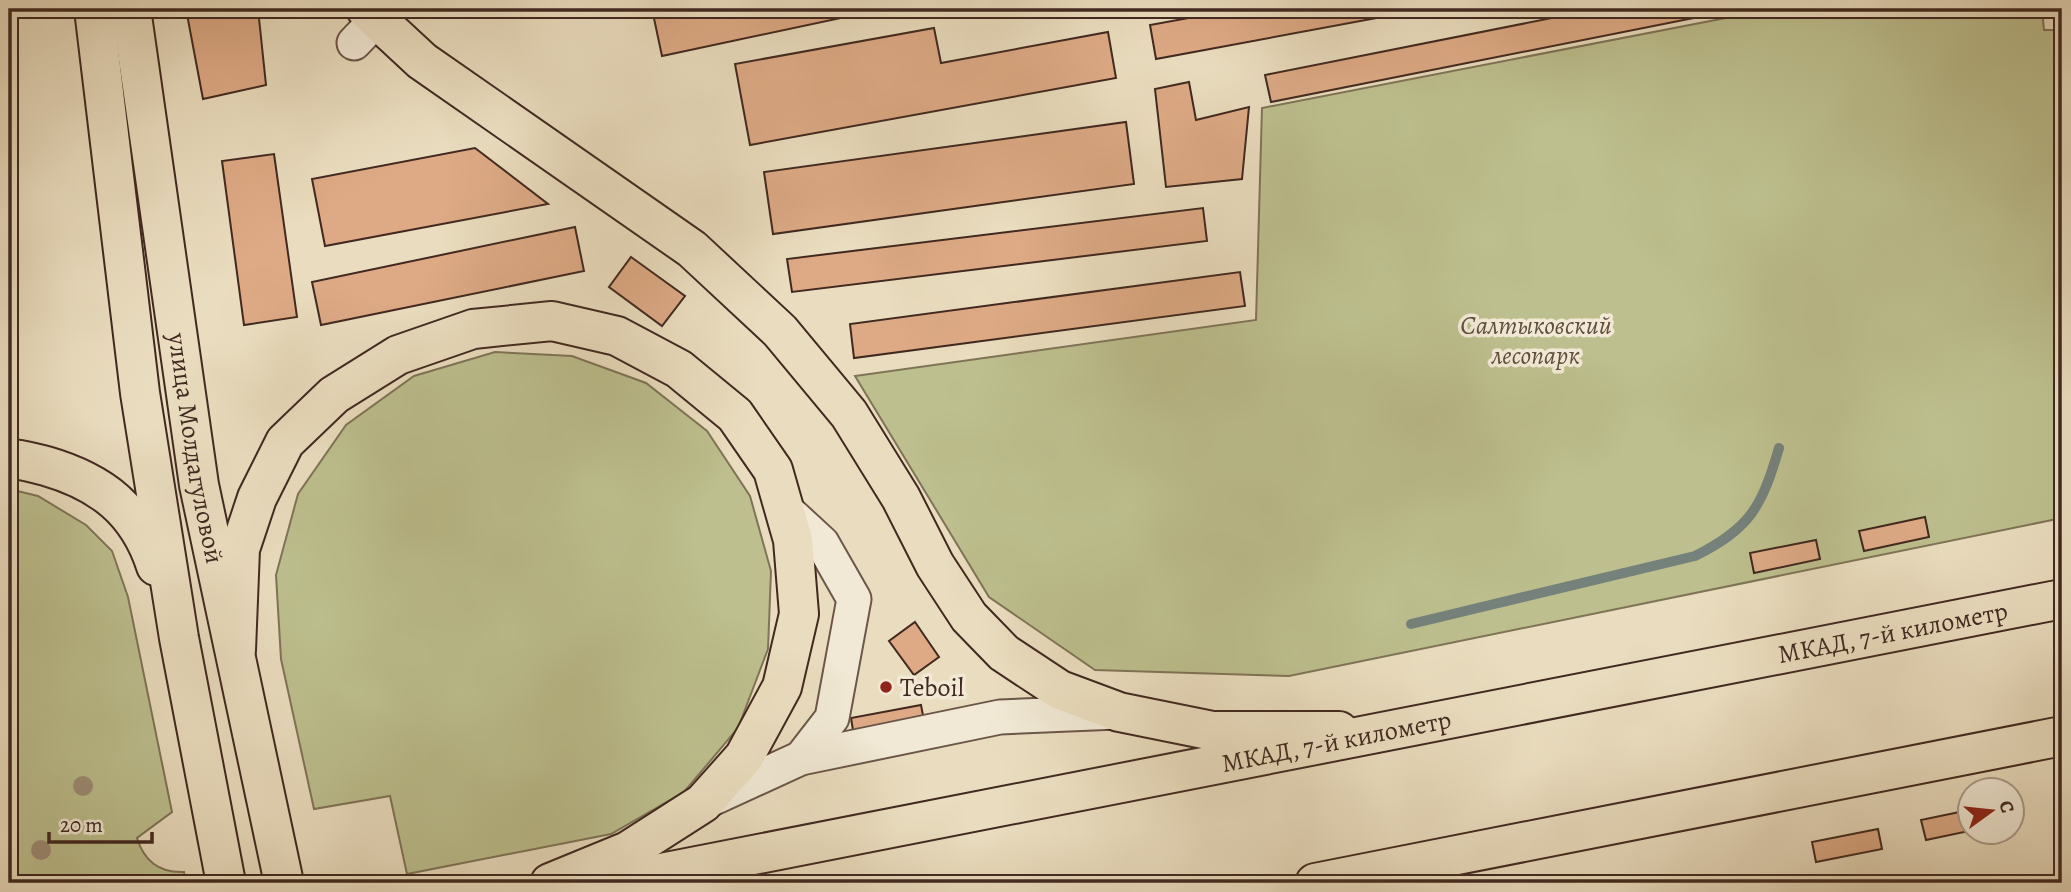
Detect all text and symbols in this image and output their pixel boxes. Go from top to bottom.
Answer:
park label: Салтыковский лесопарк [1460,308,1612,373]
street label: улица Молдагуловой [160,330,233,567]
street label: МКАД, 7-й километр [1775,593,2011,672]
place label: Teboil [900,670,964,705]
marker: Teboil [878,679,894,695]
street label: МКАД, 7-й километр [1218,701,1454,781]
north arrow [1955,776,2025,846]
text: С [1992,798,2021,816]
scale bar [49,801,152,845]
text: 20 m [60,811,103,839]

